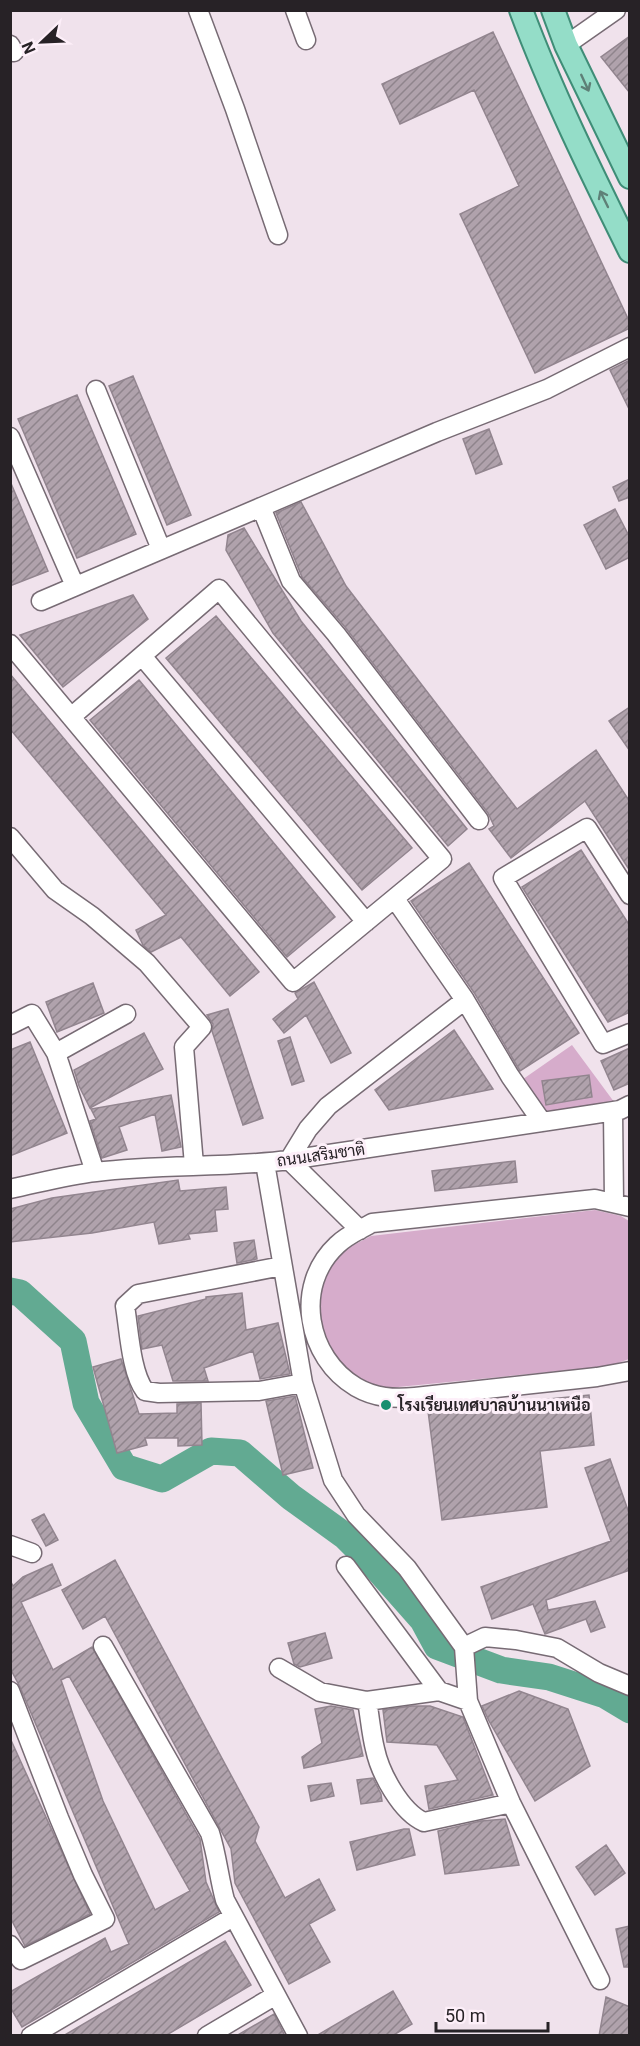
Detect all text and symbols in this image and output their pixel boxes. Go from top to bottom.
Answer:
north arrow [12,12,72,72]
text: N [18,39,40,57]
one-way arrow [579,74,591,92]
one-way arrow [597,190,609,208]
street label: ถนนเสริมชาติ [276,1139,366,1171]
place label: โรงเรียนเทศบาลบ้านนาเหนือ [397,1394,591,1415]
marker: โรงเรียนเทศบาลบ้านนาเหนือ [379,1398,393,1412]
scale bar [436,1995,548,2033]
text: 50 m [445,2005,485,2026]

